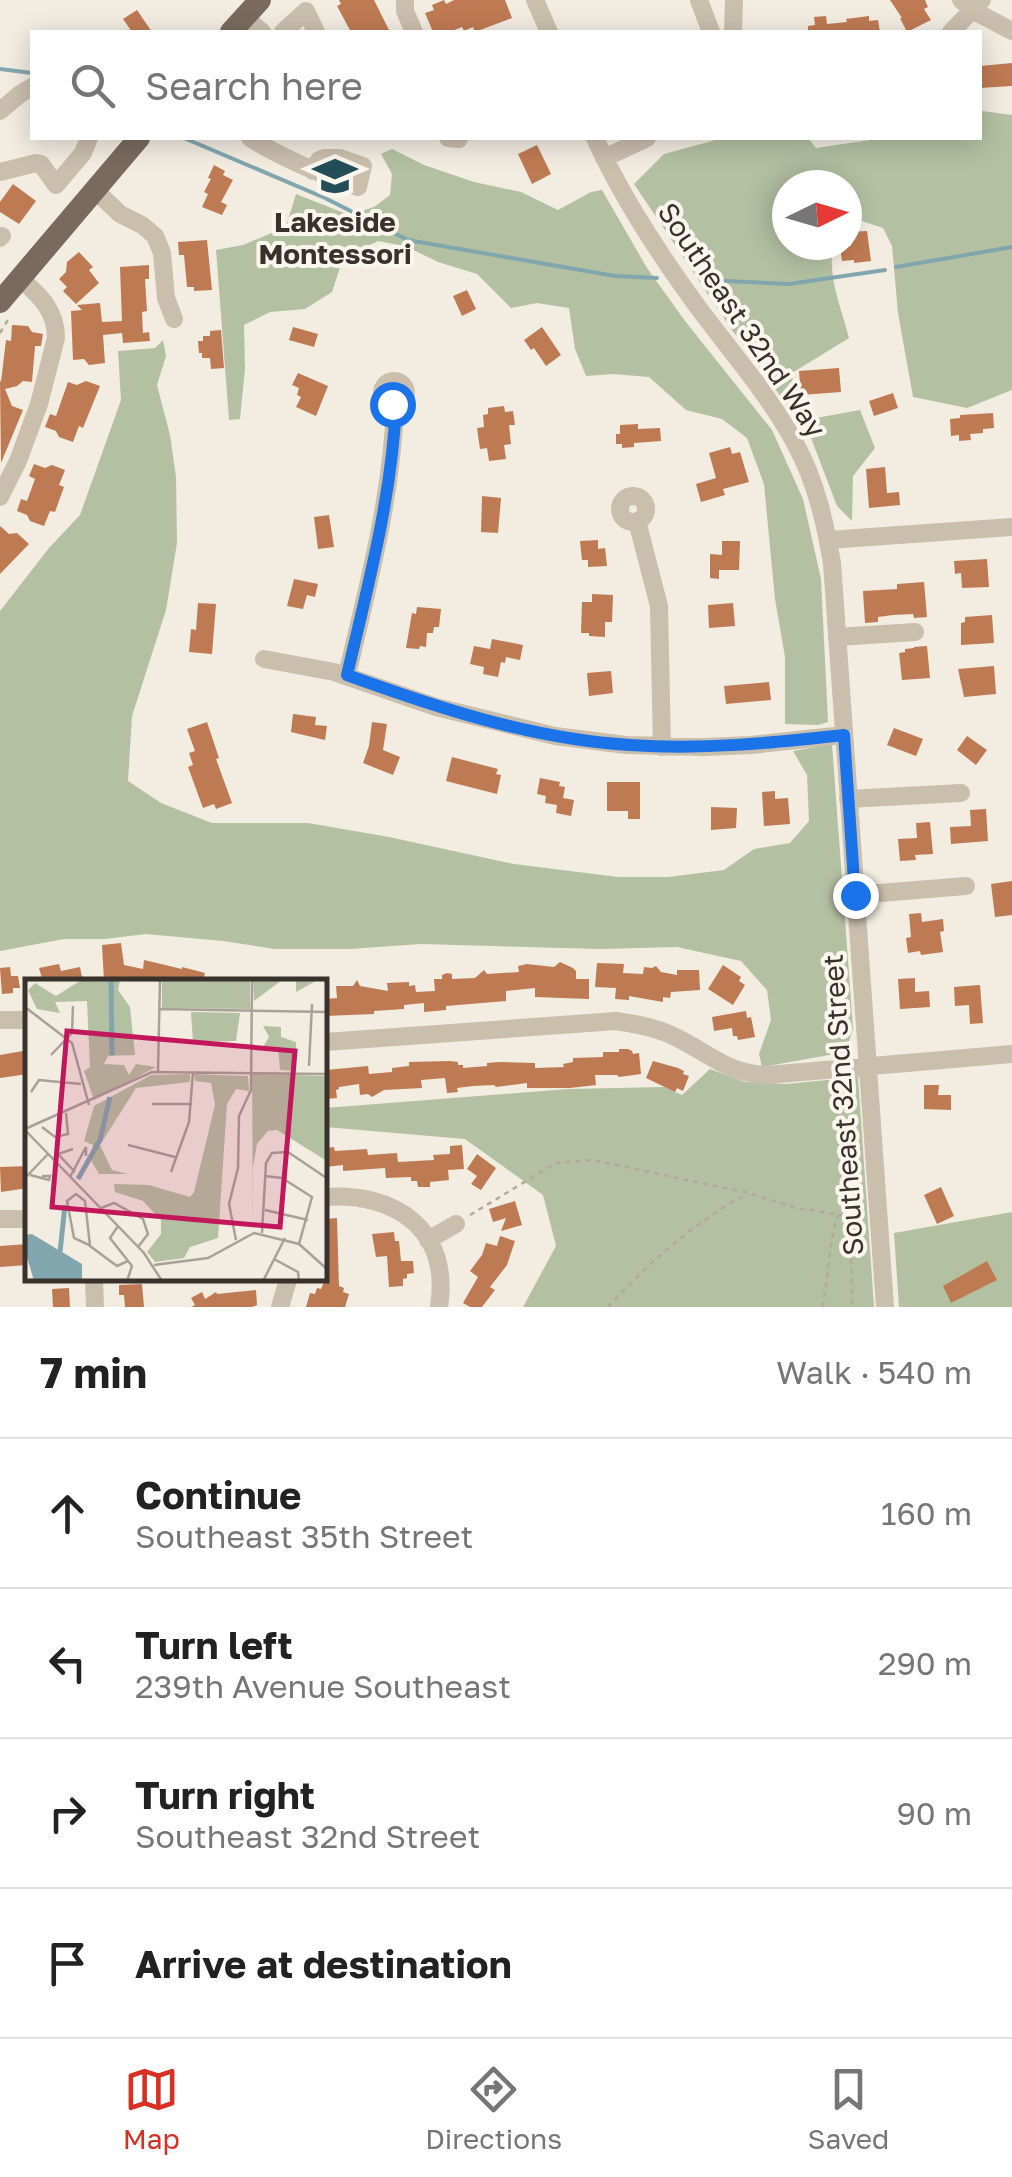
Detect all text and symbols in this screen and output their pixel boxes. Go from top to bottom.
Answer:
search box [30,30,982,140]
icon: search [65,58,120,113]
text: Search here [145,63,363,108]
school or university icon: Lakeside Montessori [311,152,359,200]
north arrow [772,170,862,260]
street label: Southeast 32nd Way [652,196,833,444]
place label: Lakeside Montessori [258,205,412,270]
route start [370,382,416,428]
route end [833,873,879,919]
street label: Southeast 32nd Street [816,953,869,1257]
inset map [25,979,328,1282]
text: 7 min [40,1347,147,1397]
text: Walk · 540 m [776,1353,972,1391]
text: Continue [135,1472,301,1517]
icon: ahead [40,1486,95,1541]
text: 160 m [881,1494,972,1532]
text: Southeast 35th Street [135,1517,473,1555]
text: Turn left [135,1622,293,1667]
icon: left [40,1636,95,1691]
text: 290 m [878,1644,972,1682]
text: 239th Avenue Southeast [135,1667,511,1705]
text: Turn right [135,1772,315,1817]
icon: right [40,1786,95,1841]
text: 90 m [896,1794,972,1832]
text: Southeast 32nd Street [135,1817,480,1855]
icon: arrive [40,1936,95,1991]
text: Arrive at destination [135,1941,512,1986]
tab: Map [123,2062,180,2155]
tab: Directions [425,2062,562,2155]
tab: Saved [807,2062,889,2155]

